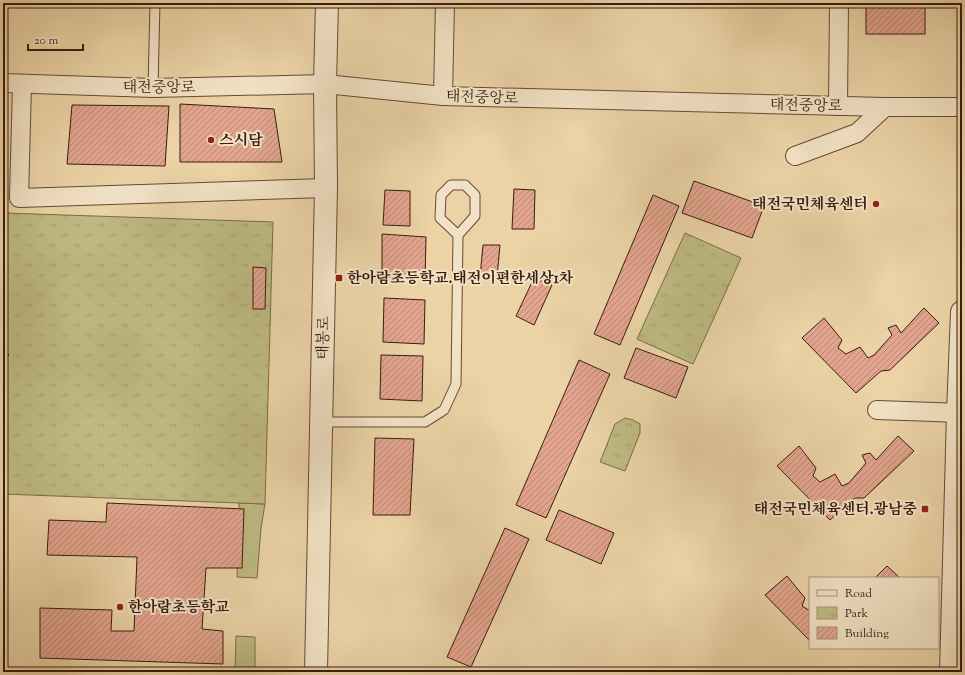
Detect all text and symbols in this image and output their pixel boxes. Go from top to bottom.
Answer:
scale bar [28,26,83,52]
text: 20 m [34,32,59,50]
street label: 태전중앙로 [123,78,196,99]
street label: 태전중앙로 [445,87,519,110]
street label: 태전중앙로 [770,95,843,118]
place label: 스시담 [219,131,263,152]
marker: 스시담 [206,135,216,145]
place label: 태전국민체육센터 [752,195,868,216]
marker: 태전국민체육센터 [871,199,881,209]
place label: 한아람초등학교.태전이편한세상1차 [347,269,574,290]
marker: 한아람초등학교.태전이편한세상1차 [334,273,344,283]
street label: 태봉로 [314,316,335,360]
place label: 태전국민체육센터.광남중 [754,500,918,521]
marker: 태전국민체육센터.광남중 [920,504,930,514]
legend [809,577,939,649]
text: Road [845,585,872,603]
place label: 한아람초등학교 [128,598,230,619]
marker: 한아람초등학교 [115,602,125,612]
text: Park [845,605,868,623]
text: Building [845,625,889,643]

